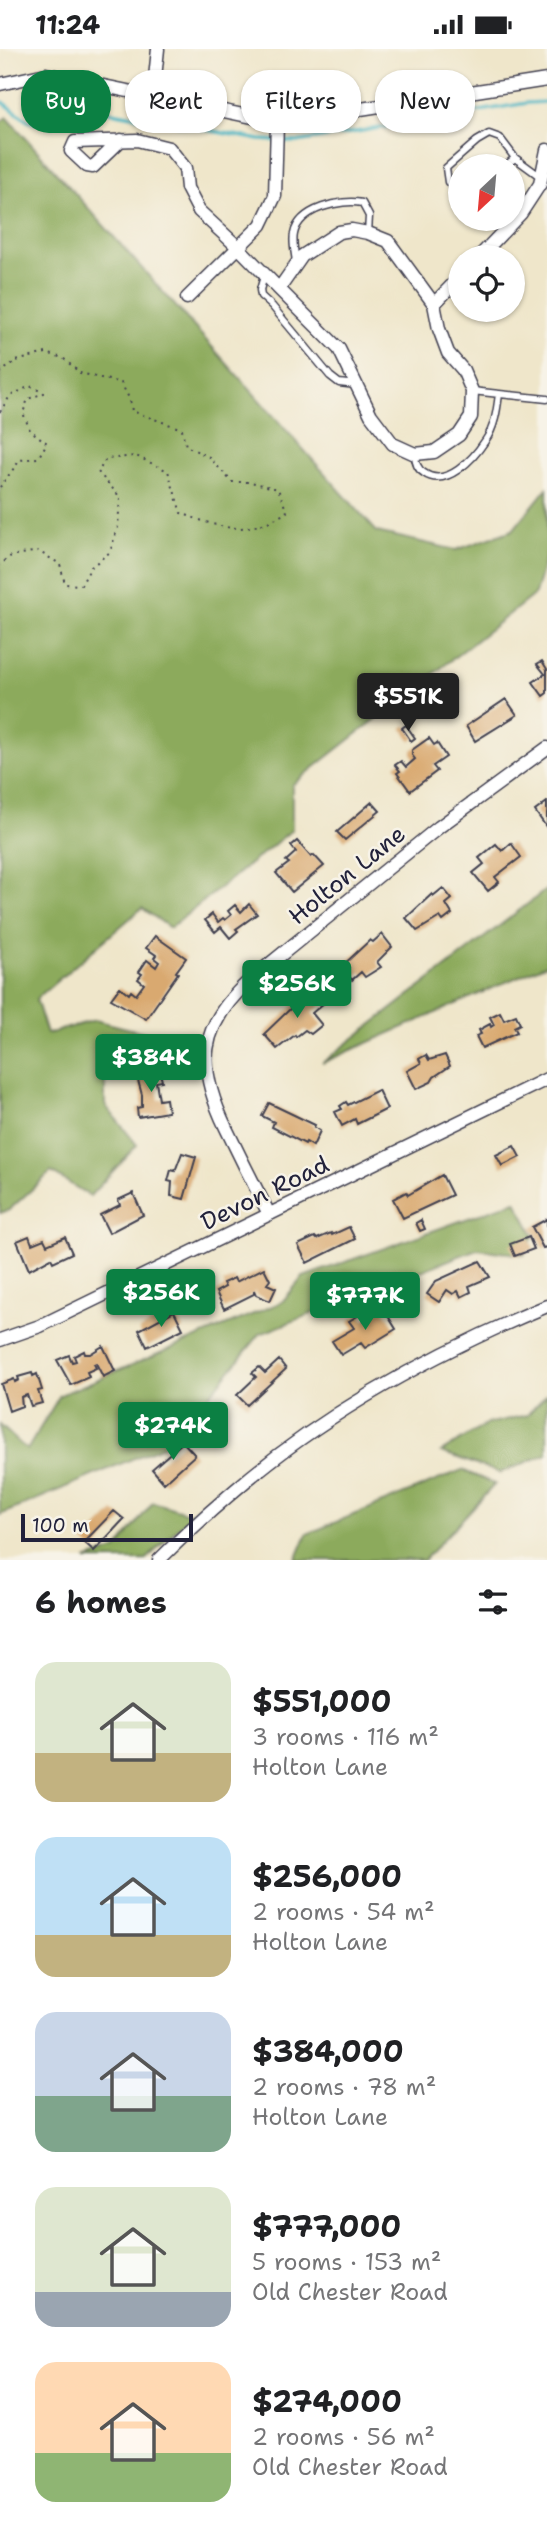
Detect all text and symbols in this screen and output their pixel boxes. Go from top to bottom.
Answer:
text: 11:24 [35,7,100,42]
chip: Buy [21,70,111,133]
chip: Rent [125,70,227,133]
chip: Filters [241,70,361,133]
chip: New [375,70,475,133]
north arrow [448,154,525,231]
map controls [448,154,525,322]
button: locate [448,245,525,322]
pin: $551K [359,673,457,733]
text: $551K [373,681,443,711]
street label: Holton Lane [282,818,412,932]
pin: $256K [248,961,346,1020]
text: $256K [258,968,336,998]
pin: $384K [102,1035,200,1094]
text: $384K [111,1042,191,1072]
street label: Devon Road [196,1148,334,1238]
pin: $256K [112,1269,210,1329]
pin: $777K [316,1273,414,1332]
text: $256K [122,1277,200,1307]
text: $777K [326,1280,404,1310]
pin: $274K [124,1403,222,1462]
text: $274K [134,1410,212,1440]
scale bar [21,1511,192,1543]
text: 100 m [32,1513,89,1538]
text: 6 homes [35,1582,167,1623]
icon: filters [474,1583,512,1621]
text: $551,000 [252,1681,391,1722]
icon: home [91,1690,175,1774]
text: 3 rooms · 116 m² [252,1722,439,1752]
text: Holton Lane [252,1752,388,1782]
text: $256,000 [252,1856,402,1897]
icon: home [91,1865,175,1949]
text: 2 rooms · 54 m² [252,1897,435,1927]
text: Holton Lane [252,1927,388,1957]
text: $384,000 [252,2031,404,2072]
icon: home [91,2040,175,2124]
text: 2 rooms · 78 m² [252,2072,436,2102]
text: Holton Lane [252,2102,388,2132]
text: $777,000 [252,2206,401,2247]
icon: home [91,2215,175,2299]
text: 5 rooms · 153 m² [252,2247,441,2277]
text: Old Chester Road [252,2277,448,2307]
text: $274,000 [252,2381,402,2422]
icon: home [91,2390,175,2474]
text: 2 rooms · 56 m² [252,2422,435,2452]
text: Old Chester Road [252,2452,448,2482]

